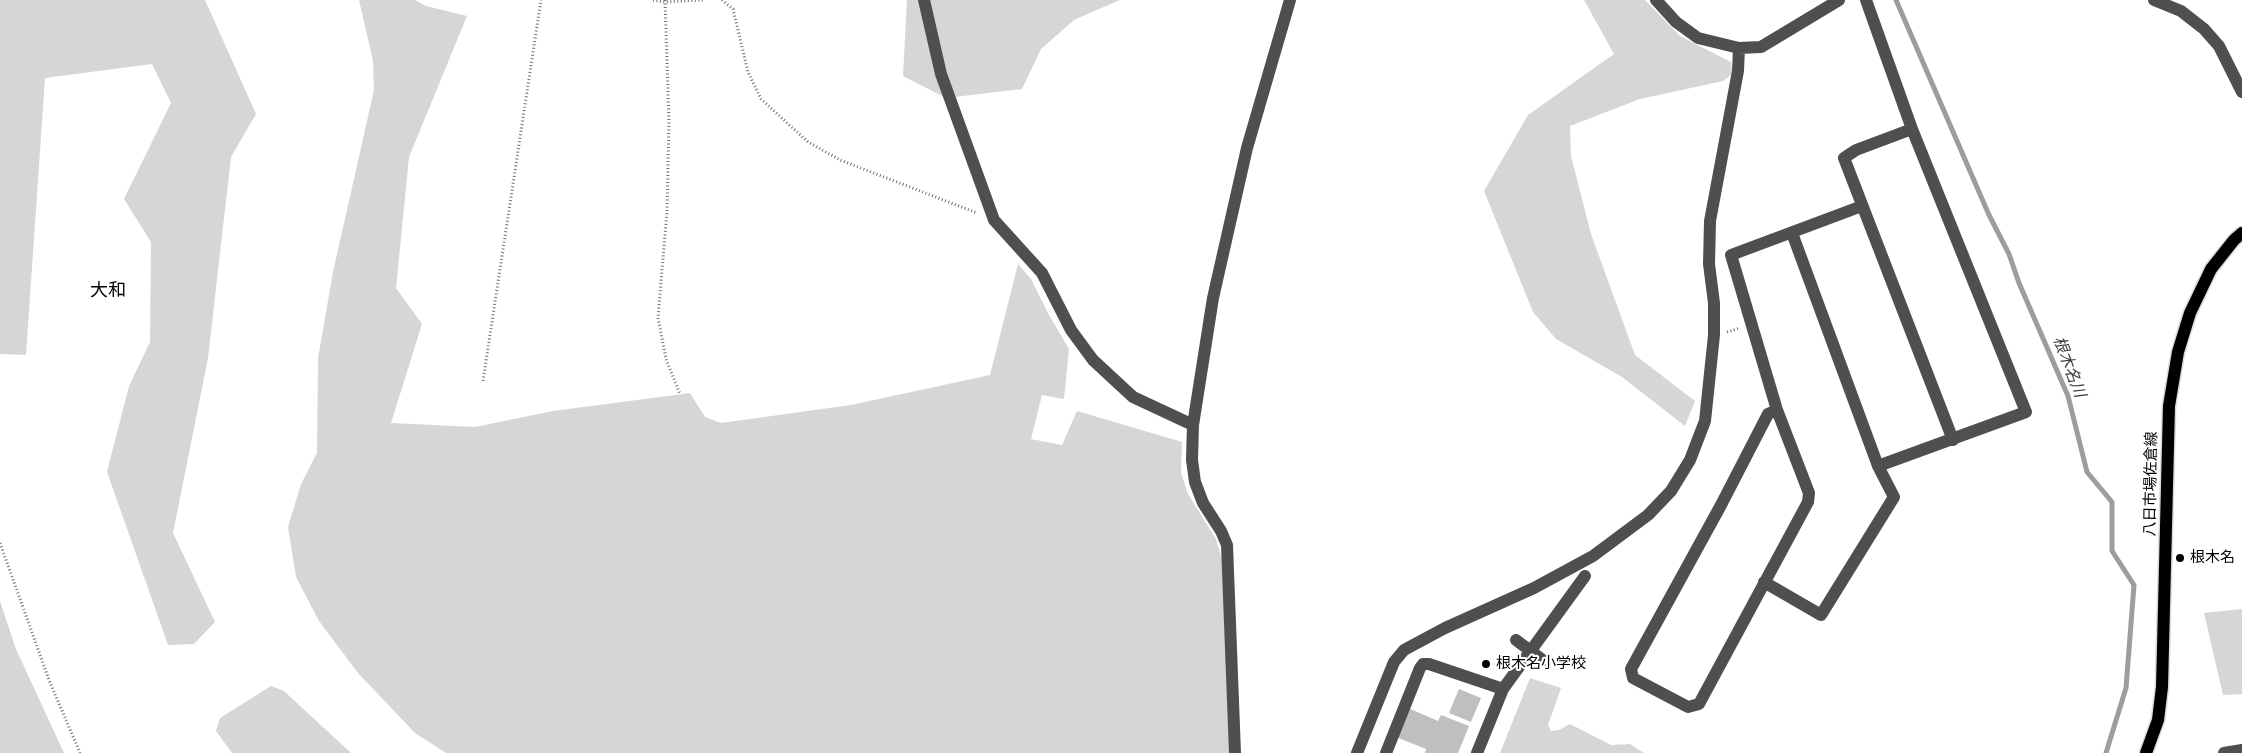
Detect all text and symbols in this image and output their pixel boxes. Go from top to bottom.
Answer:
district label: 大和 [90,280,126,302]
water label: 根木名川 [2049,334,2089,400]
street label: 八日市場佐倉線 [2141,431,2161,537]
place label: 根木名 [2190,549,2235,567]
marker: 根木名 [2174,552,2186,564]
place label: 根木名小学校 [1496,655,1586,673]
marker: 根木名小学校 [1480,658,1492,670]

